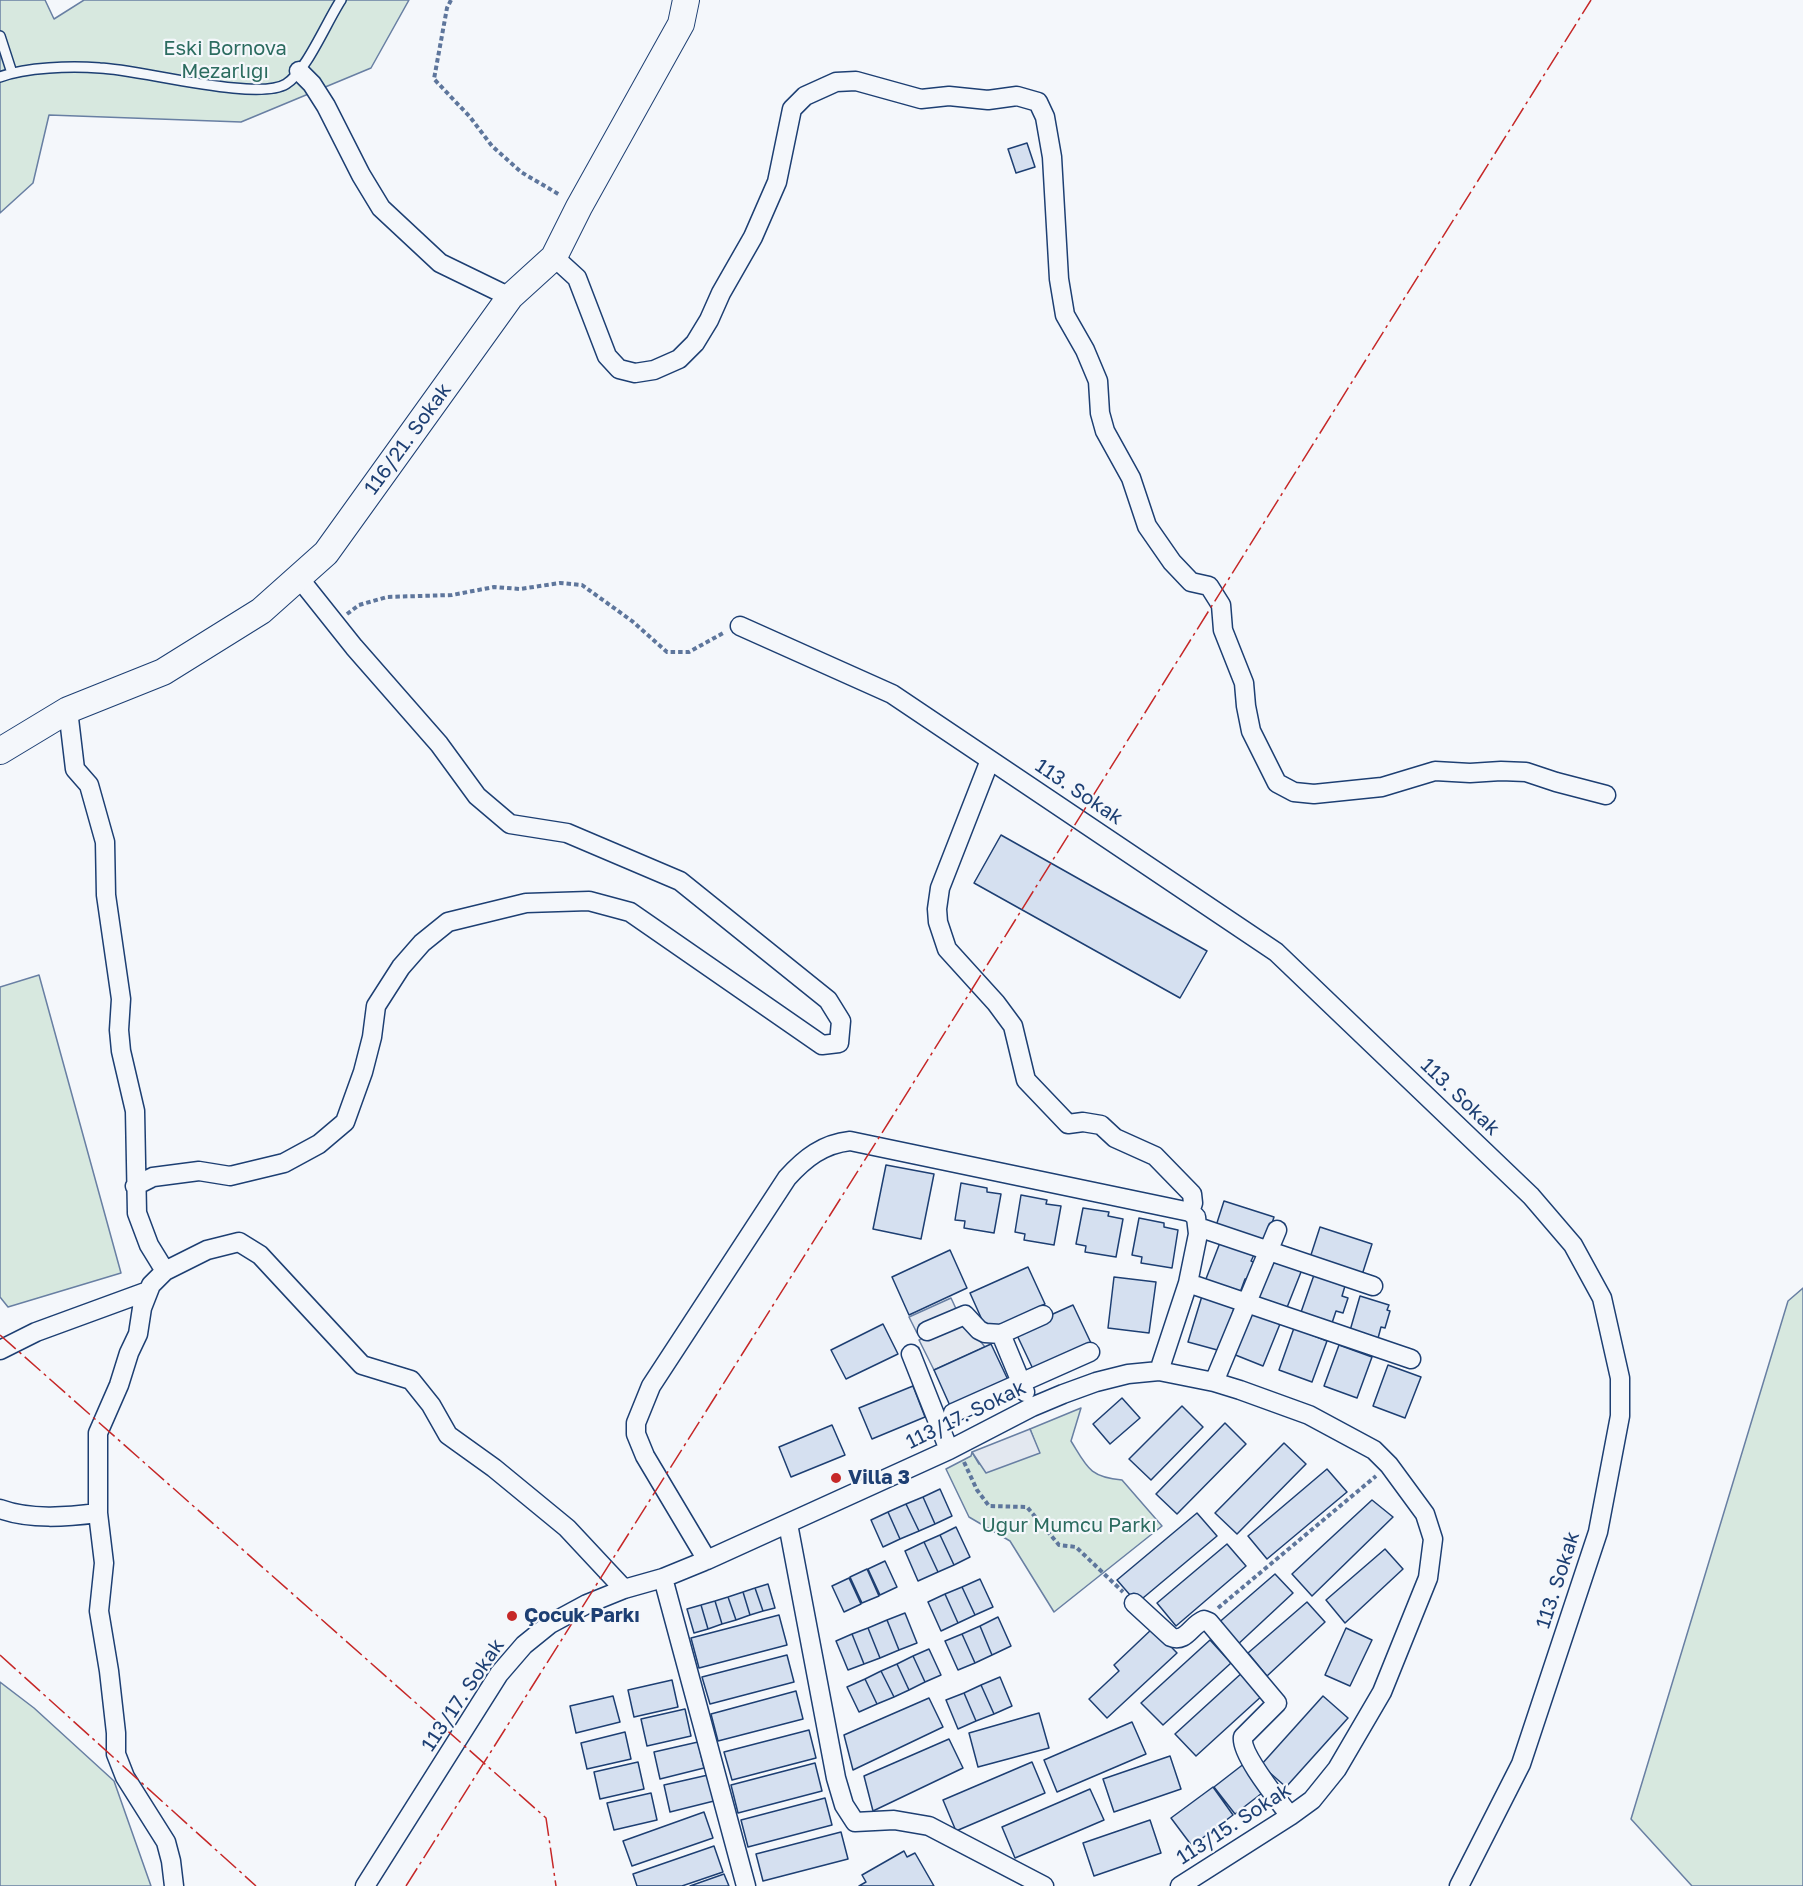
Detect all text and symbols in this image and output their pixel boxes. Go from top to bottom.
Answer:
park label: Eski Bornova Mezarlığı [163,37,287,84]
street label: 116/21. Sokak [360,379,456,499]
street label: 113. Sokak [1031,754,1127,830]
street label: 113. Sokak [1415,1053,1505,1141]
street label: 113/17. Sokak [902,1376,1030,1454]
place label: Villa 3 [848,1466,910,1490]
marker: Villa 3 [829,1471,843,1485]
park label: Uğur Mumcu Parkı [981,1514,1157,1538]
street label: 113. Sokak [1531,1528,1585,1632]
place label: Çocuk Parkı [524,1604,640,1628]
marker: Çocuk Parkı [505,1609,519,1623]
street label: 113/17. Sokak [417,1634,509,1756]
street label: 113/15. Sokak [1172,1778,1296,1870]

